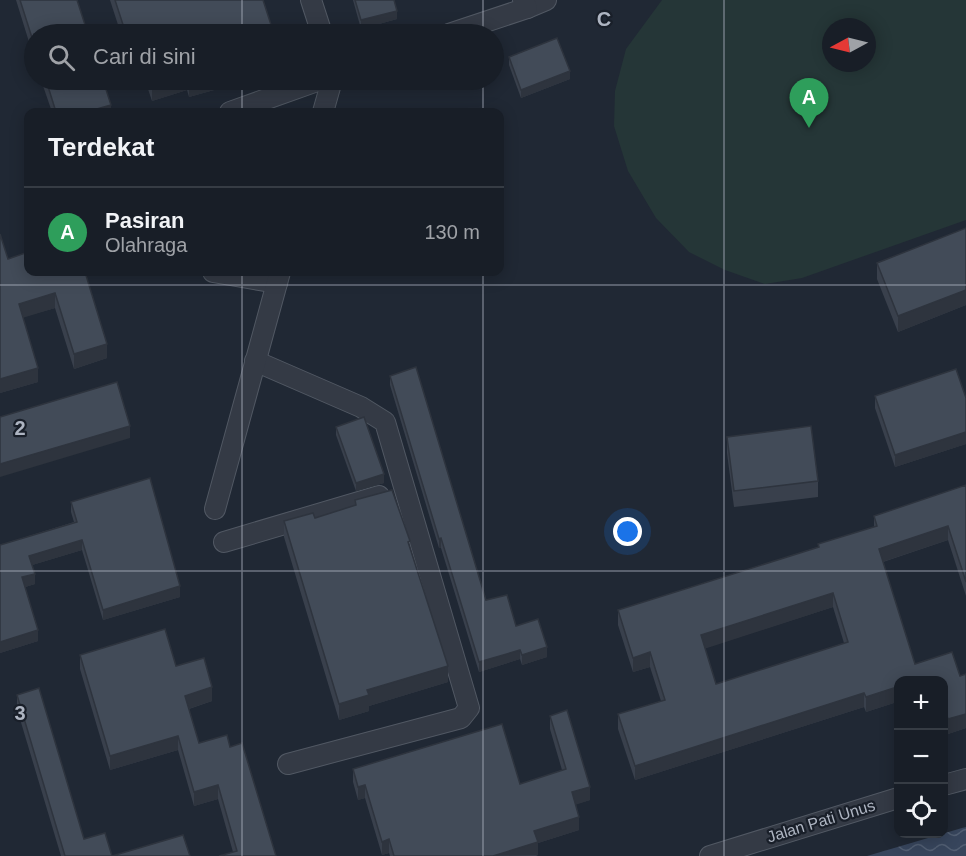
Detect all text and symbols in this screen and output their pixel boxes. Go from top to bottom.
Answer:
text: C [597,8,611,30]
north arrow [822,18,876,72]
search box [24,24,504,90]
icon: search [45,41,78,74]
text: Cari di sini [93,44,196,69]
pin: A [790,78,828,128]
text: Terdekat [48,132,154,162]
text: Pasiran [105,208,185,233]
text: A [60,221,75,243]
text: 130 m [424,221,480,243]
text: Olahraga [105,234,187,256]
text: 2 [14,417,26,439]
your location [613,517,642,546]
map controls [894,676,948,838]
button: + [894,676,948,730]
text: 3 [14,702,26,724]
button: − [894,730,948,784]
button: locate [894,784,948,838]
street label: Jalan Pati Unus [765,796,877,846]

